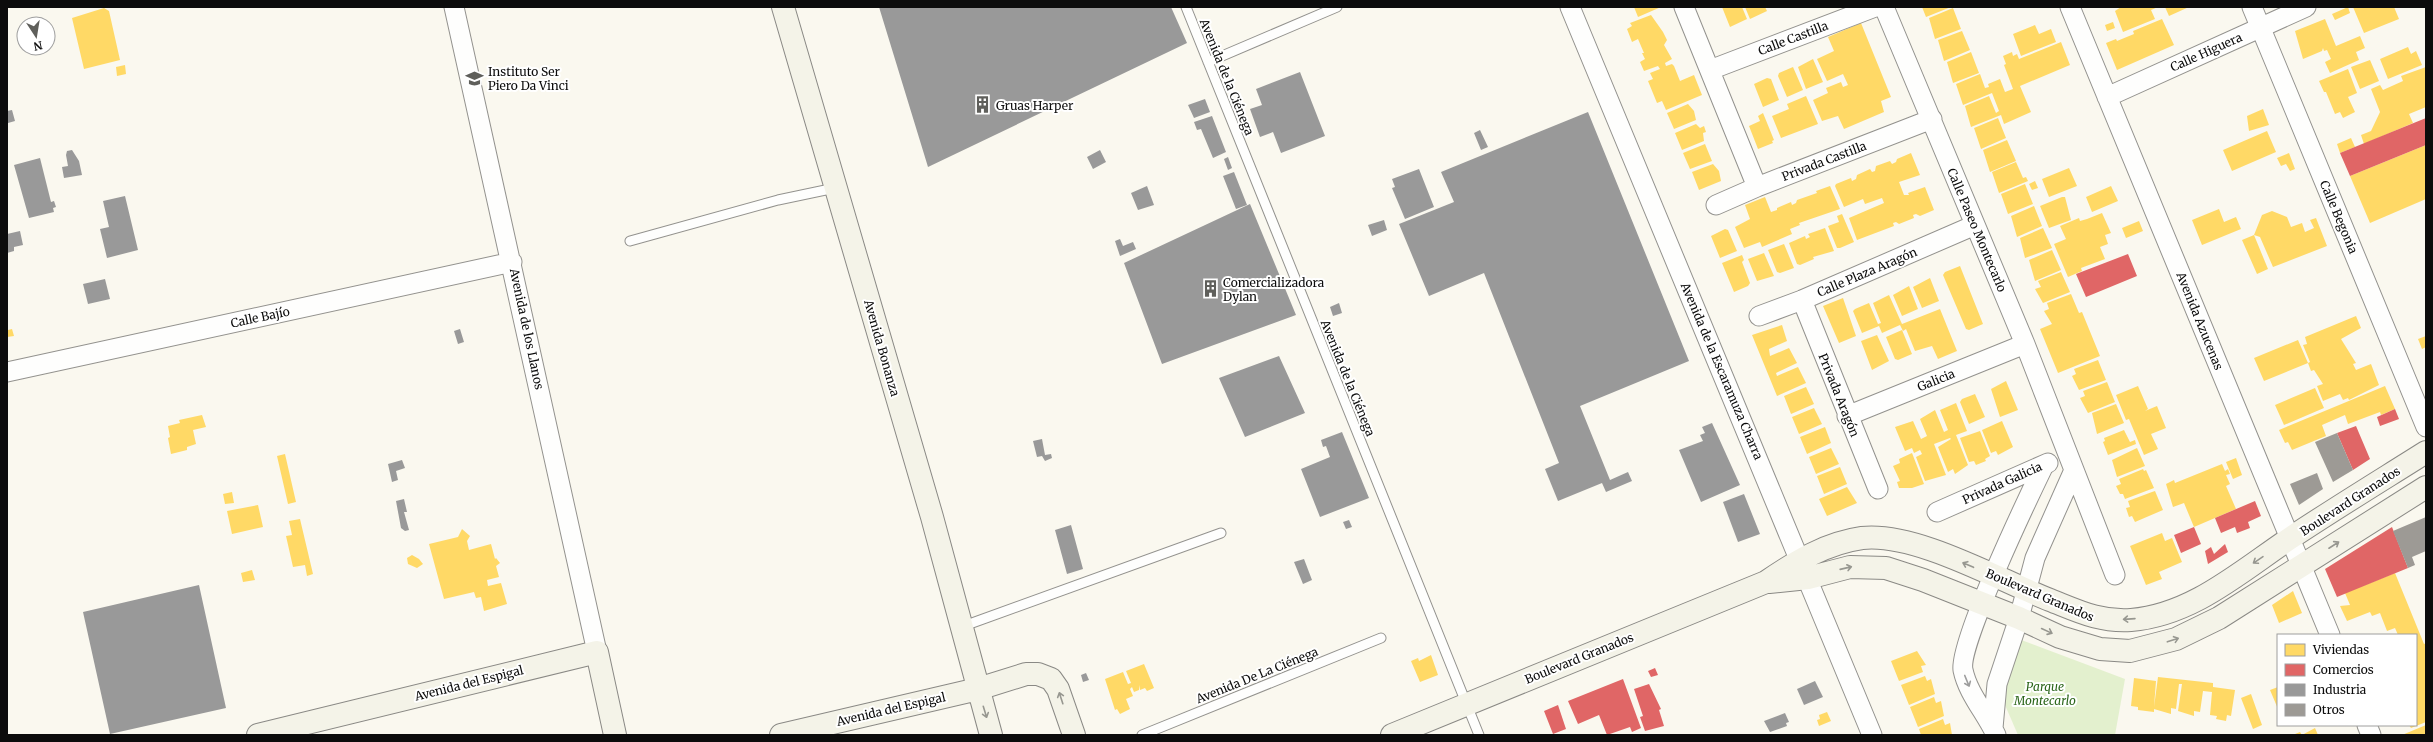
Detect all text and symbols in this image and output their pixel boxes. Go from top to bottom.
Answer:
north arrow [16,16,56,56]
street label: Avenida de la Ciénega [1196,16,1257,138]
street label: Calle Castilla [1756,18,1831,58]
street label: Calle Higuera [2168,29,2245,75]
text: N [32,38,44,54]
place label: Instituto Ser Piero Da Vinci [488,64,569,93]
school or university icon: Instituto Ser Piero Da Vinci [465,68,485,88]
building icon: Gruas Harper [973,95,993,115]
place label: Gruas Harper [996,98,1074,113]
street label: Privada Castilla [1780,138,1869,184]
street label: Calle Paseo Montecarlo [1944,166,2010,294]
street label: Calle Begonia [2317,178,2361,256]
street label: Calle Plaza Aragón [1815,244,1919,300]
street label: Avenida de los Llanos [507,266,547,391]
street label: Avenida Azucenas [2173,269,2227,372]
place label: Comercializadora Dylan [1223,275,1325,304]
building icon: Comercializadora Dylan [1200,279,1220,299]
street label: Avenida de la Escaramuza Charra [1677,279,1766,462]
street label: Avenida Bonanza [861,297,903,399]
street label: Calle Bajío [229,303,291,331]
street label: Avenida de la Ciénega [1317,317,1378,439]
street label: Privada Aragón [1815,351,1863,439]
street label: Galicia [1915,366,1957,394]
street label: Privada Galicia [1960,458,2045,507]
street label: Boulevard Granados [2297,463,2403,539]
one-way arrow [2328,541,2340,549]
one-way arrow [2252,556,2263,564]
one-way arrow [1963,561,1975,568]
one-way arrow [1839,564,1852,572]
street label: Boulevard Granados [1984,565,2096,625]
one-way arrow [2123,616,2136,623]
one-way arrow [2041,628,2053,635]
street label: Boulevard Granados [1522,629,1636,687]
legend [2277,634,2417,726]
one-way arrow [2166,636,2179,643]
text: Viviendas [2312,642,2369,657]
street label: Avenida De La Ciénega [1193,643,1321,707]
street label: Avenida del Espigal [412,662,525,704]
text: Comercios [2313,662,2374,677]
one-way arrow [1964,674,1972,686]
park label: Parque Montecarlo [2013,679,2076,708]
text: Industria [2313,682,2367,697]
street label: Avenida del Espigal [834,689,947,729]
one-way arrow [1057,692,1065,704]
text: Otros [2313,702,2345,717]
one-way arrow [982,705,989,718]

